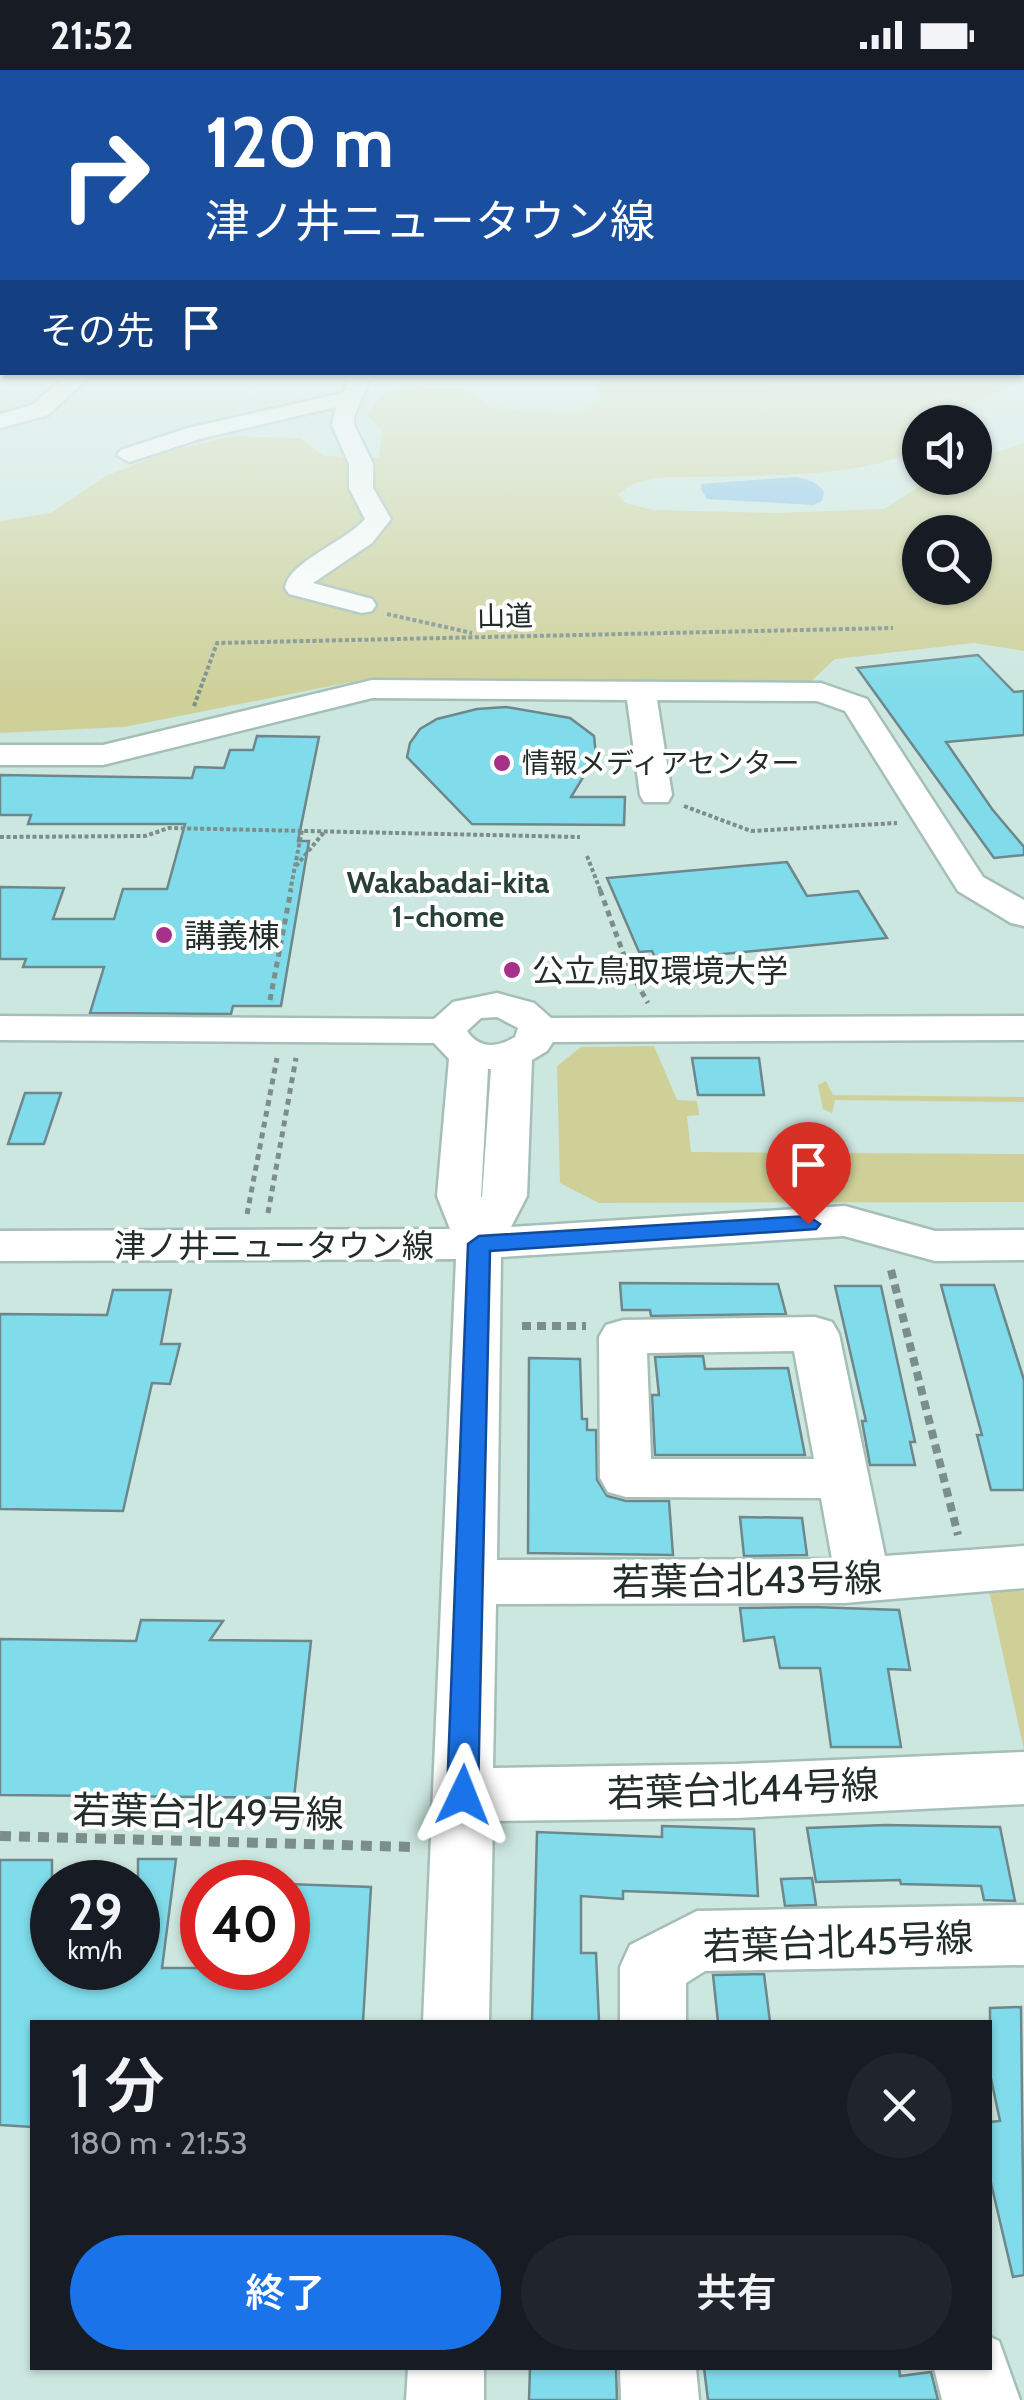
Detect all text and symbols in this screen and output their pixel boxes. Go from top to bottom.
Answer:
text: 21:52 [50,12,133,59]
text: 120 m [205,99,394,185]
icon: right [40,110,170,240]
text: 津ノ井ニュータウン線 [205,194,655,248]
icon: arrive [174,300,229,355]
text: その先 [40,307,154,354]
map controls [902,405,992,605]
button: sound [902,405,992,495]
button: search [902,515,992,605]
street label: 山道 [477,599,533,633]
place label: 情報メディアセンター [522,746,799,780]
marker: 情報メディアセンター [491,752,513,774]
district label: Wakabadai-kita 1-chome [347,864,550,935]
place label: 講義棟 [184,916,280,955]
marker: 講義棟 [153,924,175,946]
place label: 公立鳥取環境大学 [532,951,788,990]
marker: 公立鳥取環境大学 [501,959,523,981]
pin [766,1122,851,1225]
icon: arrive [781,1137,836,1192]
street label: 津ノ井ニュータウン線 [114,1226,434,1265]
street label: 若葉台北43号線 [611,1554,883,1606]
position arrow [411,1743,515,1847]
street label: 若葉台北44号線 [606,1761,880,1817]
street label: 若葉台北49号線 [72,1786,344,1838]
speed limit sign: 40 [180,1860,310,1990]
text: 29 [68,1882,122,1943]
street label: 若葉台北45号線 [702,1914,974,1970]
text: km/h [68,1935,122,1965]
text: 1 分 [70,2049,165,2122]
button: close [847,2053,952,2158]
text: 180 m · 21:53 [70,2123,248,2162]
button: 終了 [70,2235,501,2350]
button: 共有 [521,2235,952,2350]

